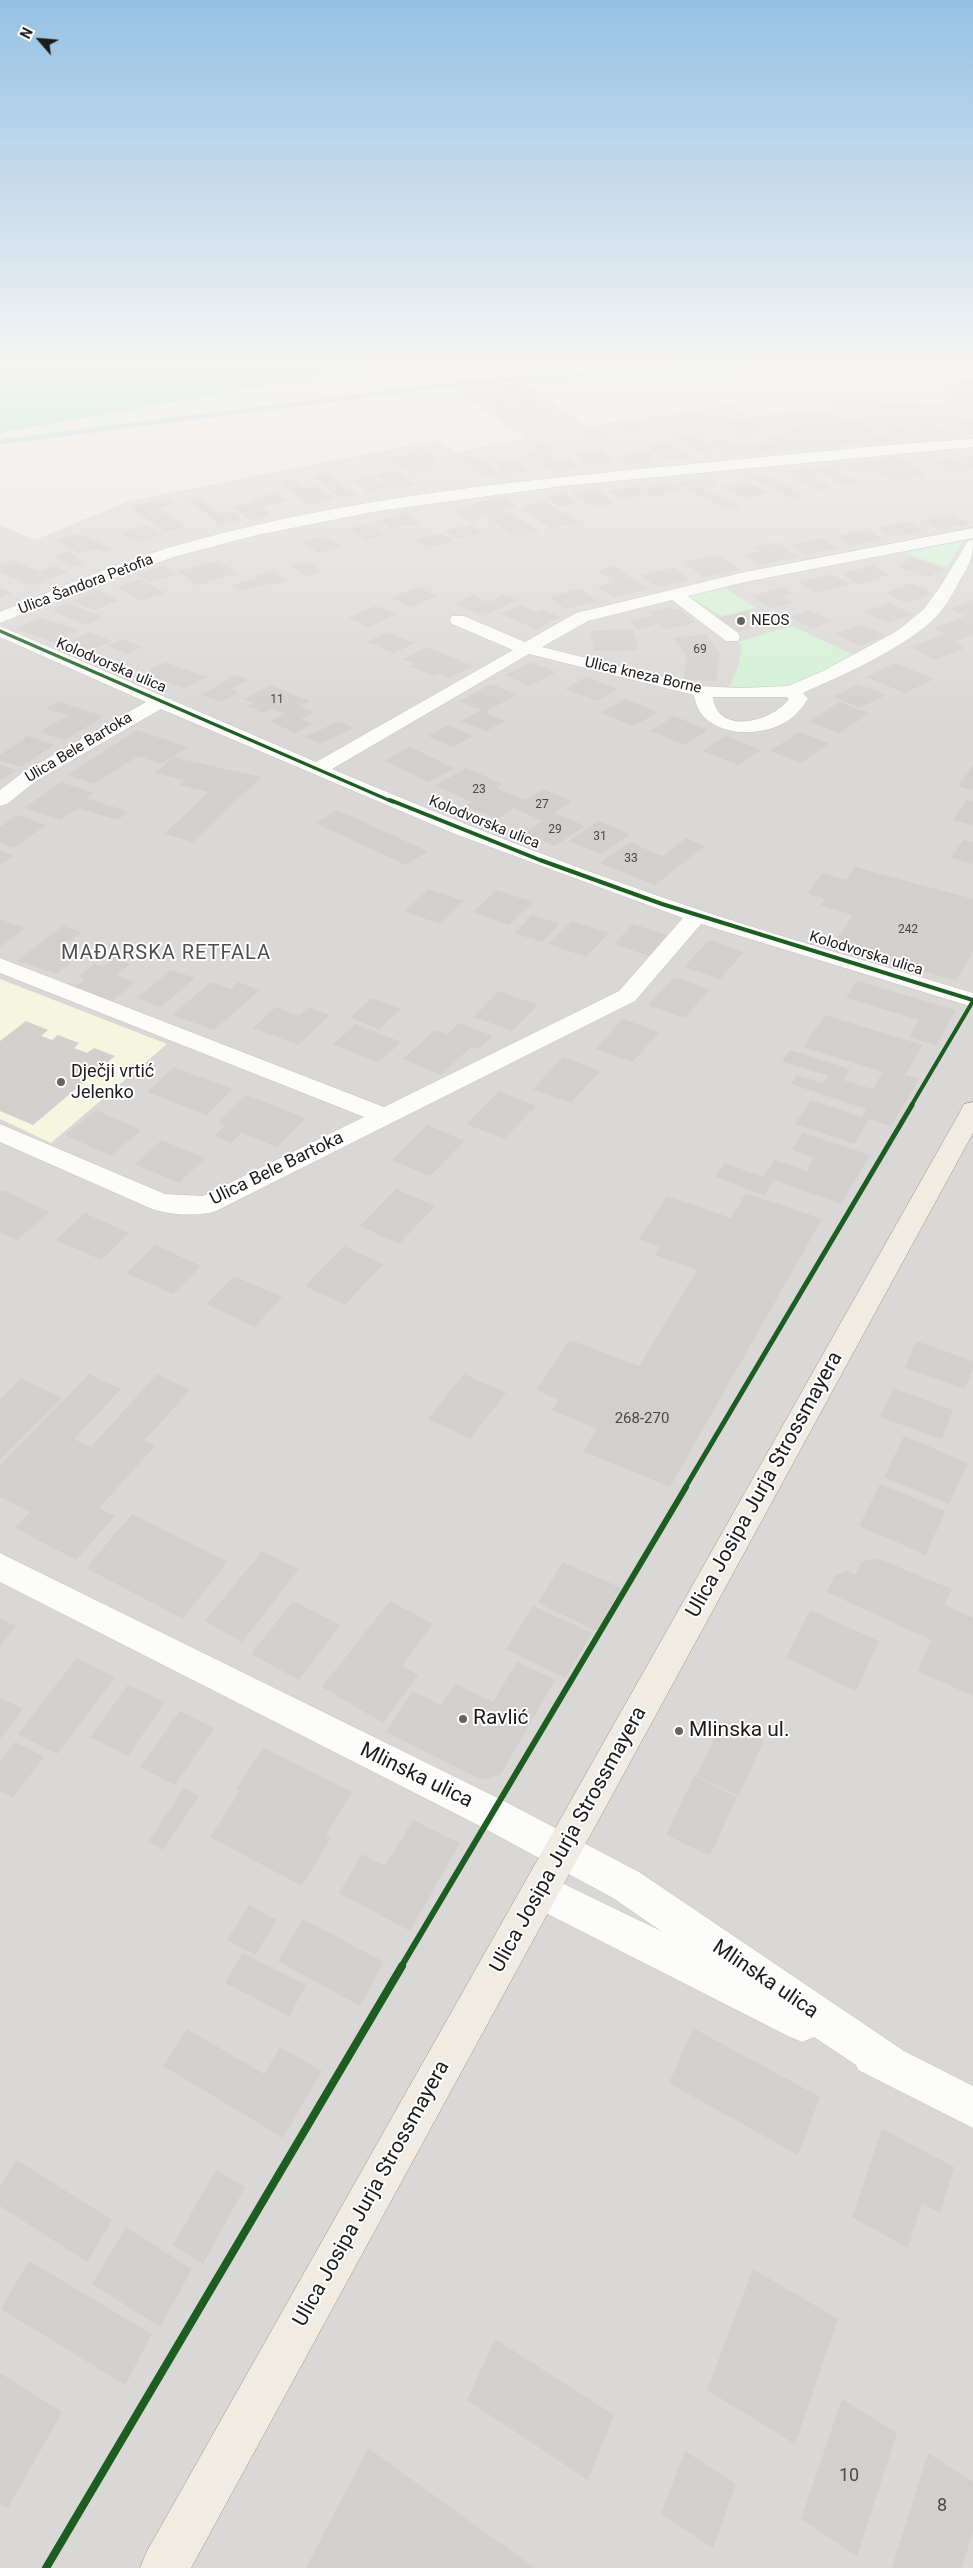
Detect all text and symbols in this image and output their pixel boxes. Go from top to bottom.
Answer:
north arrow [15,15,65,65]
text: N [17,25,36,41]
street label: Ulica Šandora Petofia [16,551,156,619]
place label: NEOS [751,612,789,630]
marker: NEOS [735,615,747,627]
street label: Kolodvorska ulica [53,635,169,697]
house number: 69 [693,643,707,657]
street label: Ulica kneza Borne [583,654,703,698]
house number: 11 [270,693,284,707]
street label: Ulica Bele Bartoka [22,709,136,787]
house number: 23 [472,783,486,797]
street label: Kolodvorska ulica [426,793,542,853]
house number: 27 [535,798,549,812]
house number: 29 [548,823,562,837]
house number: 31 [593,830,607,844]
house number: 33 [624,852,638,866]
house number: 242 [898,923,918,937]
street label: Kolodvorska ulica [807,928,925,980]
district label: MAĐARSKA RETFALA [59,942,273,966]
place label: Dječji vrtić Jelenko [71,1061,154,1104]
marker: Dječji vrtić Jelenko [55,1076,67,1088]
street label: Ulica Bele Bartoka [207,1127,347,1211]
street label: Ulica Josipa Jurja Strossmayera [681,1348,849,1622]
house number: 268-270 [615,1410,669,1428]
street label: Ulica Josipa Jurja Strossmayera [485,1703,653,1977]
place label: Ravlić [473,1706,529,1732]
marker: Ravlić [457,1713,469,1725]
place label: Mlinska ul. [689,1718,789,1744]
marker: Mlinska ul. [673,1725,685,1737]
street label: Mlinska ulica [355,1738,477,1814]
street label: Mlinska ulica [707,1935,823,2025]
street label: Ulica Josipa Jurja Strossmayera [288,2057,456,2331]
house number: 10 [839,2465,859,2487]
house number: 8 [937,2495,947,2517]

